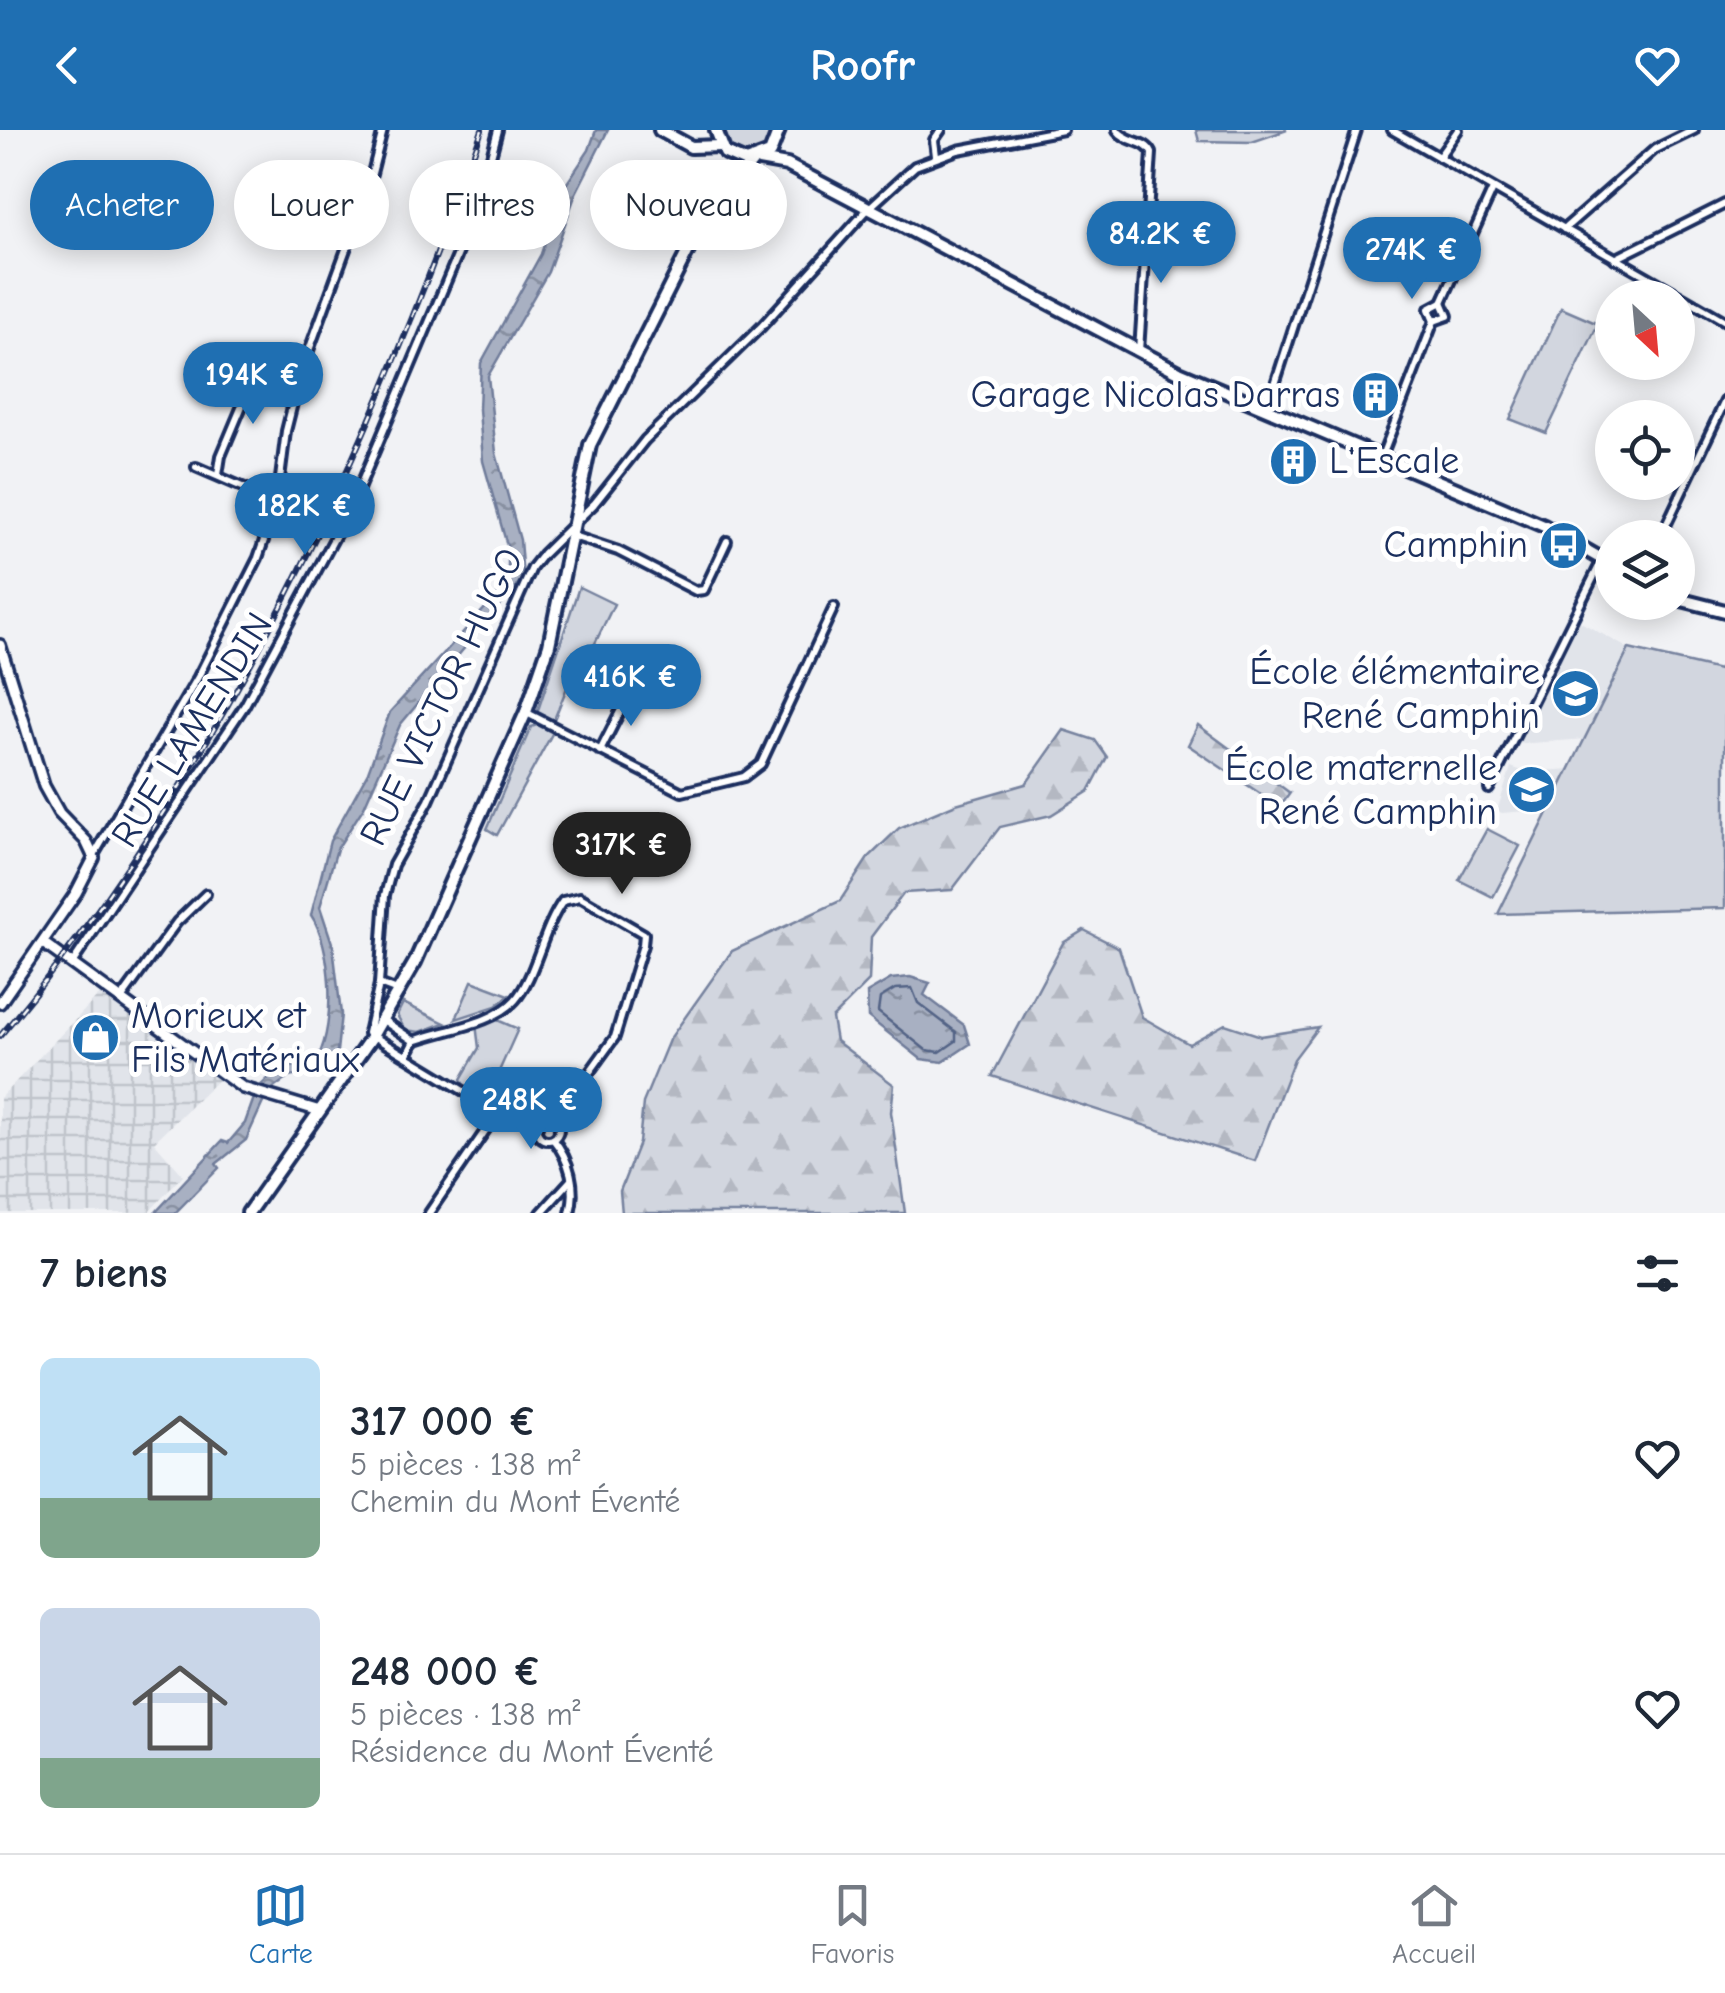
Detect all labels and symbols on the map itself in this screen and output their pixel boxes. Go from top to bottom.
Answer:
pin: 84.2K € [1069,201,1253,286]
pin: 274K € [1331,217,1493,302]
north arrow [1595,280,1695,380]
pin: 194K € [172,342,334,427]
building icon: Garage Nicolas Darras [1349,369,1401,421]
place label: Garage Nicolas Darras [970,373,1340,417]
building icon: L'Escale [1268,435,1320,487]
place label: L'Escale [1329,439,1459,483]
pin: 182K € [224,473,386,558]
bus stop icon: Camphin [1537,519,1589,571]
place label: Camphin [1383,523,1528,567]
street label: RUE VICTOR HUGO [351,541,533,853]
street label: RUE LAMENDIN [102,605,282,855]
pin: 416K € [550,644,712,729]
place label: École élémentaire René Camphin [1249,649,1540,738]
school or university icon: École élémentaire René Camphin [1549,668,1601,720]
place label: École maternelle René Camphin [1225,745,1497,834]
school or university icon: École maternelle René Camphin [1506,764,1558,816]
pin: 317K € [541,812,703,897]
place label: Morieux et Fils Matériaux [131,994,360,1082]
shop icon: Morieux et Fils Matériaux [70,1012,122,1064]
pin: 248K € [450,1067,612,1152]

